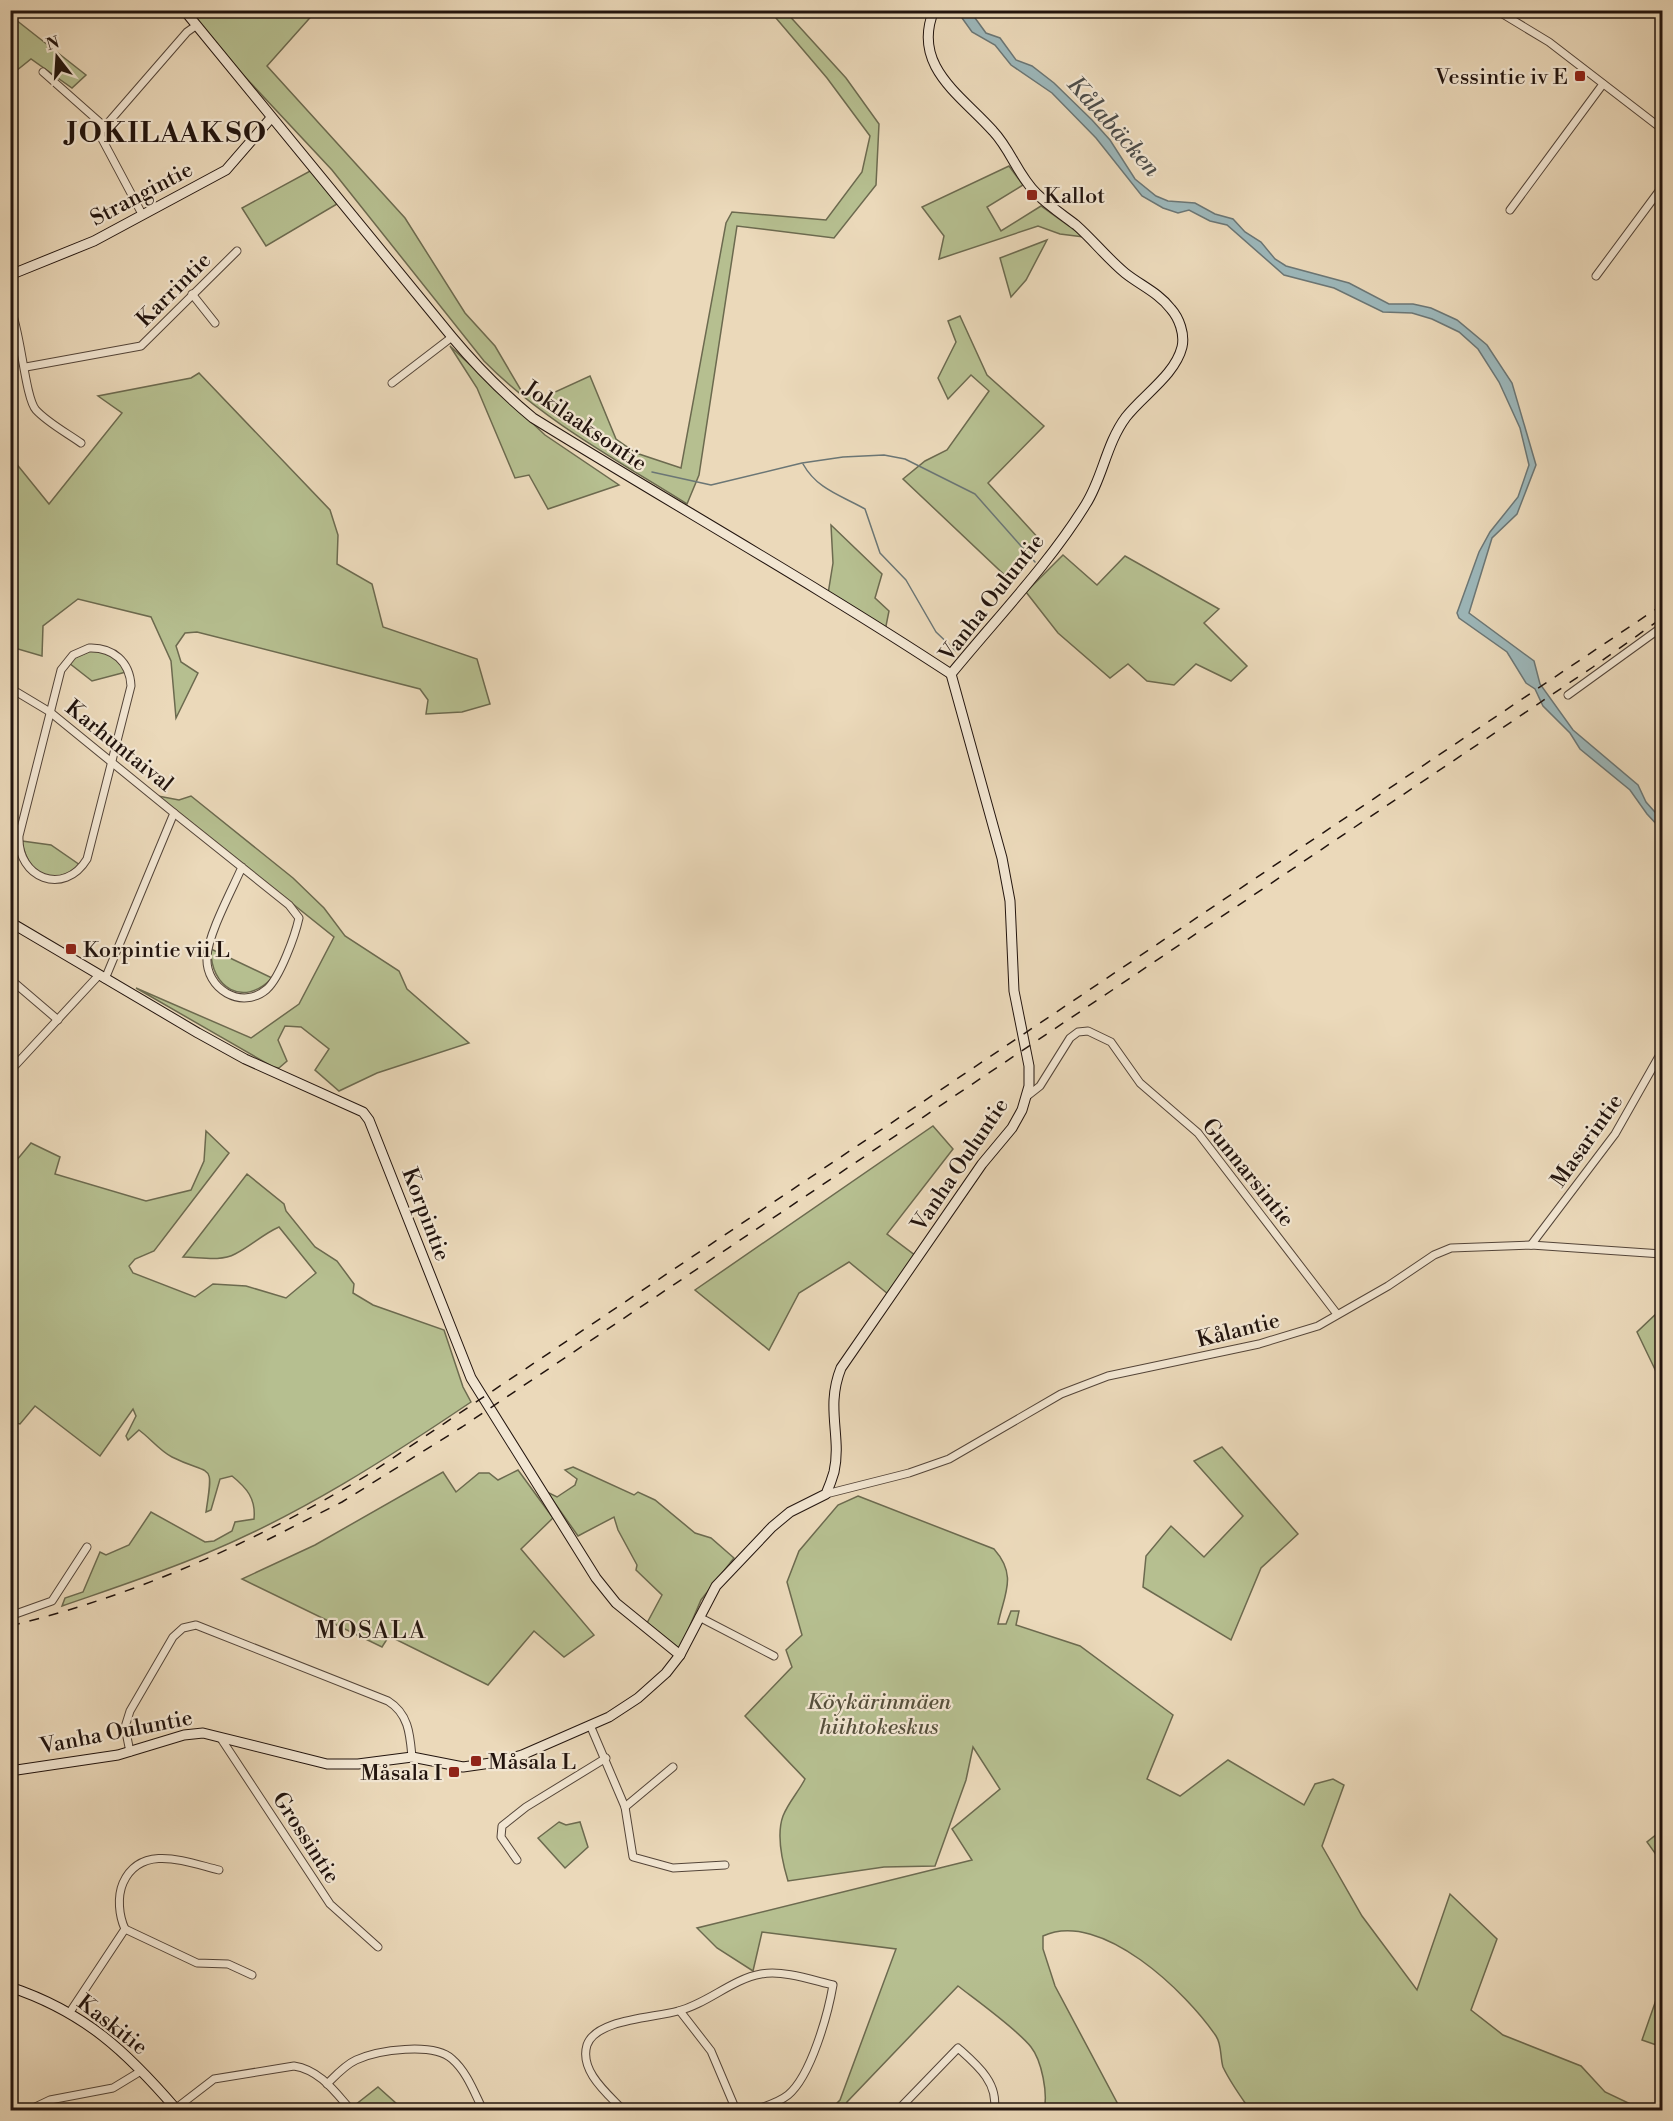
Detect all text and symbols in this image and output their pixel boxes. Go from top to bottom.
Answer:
north arrow [27,27,87,87]
text: N [44,32,62,55]
place label: Vessintie iv E [1434,64,1568,91]
marker: Vessintie iv E [1573,69,1587,83]
water label: Kålabäcken [1060,70,1167,184]
district label: JOKILAAKSO [63,116,267,151]
street label: Strangintie [86,156,197,233]
place label: Kallot [1044,183,1105,210]
marker: Kallot [1025,188,1039,202]
street label: Karrintie [131,247,217,333]
street label: Jokilaaksontie [518,375,652,477]
street label: Vanha Ouluntie [933,529,1051,668]
street label: Karhuntaival [60,694,179,798]
place label: Korpintie vii L [83,937,230,964]
marker: Korpintie vii L [64,942,78,956]
street label: Masarintie [1545,1089,1629,1193]
street label: Vanha Ouluntie [905,1093,1015,1237]
street label: Gunnarsintie [1196,1113,1300,1233]
street label: Korpintie [396,1164,456,1265]
street label: Kålantie [1194,1307,1283,1354]
district label: MOSALA [315,1616,427,1646]
park label: Köykärinmäen hiihtokeskus [807,1689,952,1741]
street label: Vanha Ouluntie [37,1704,195,1761]
place label: Måsala L [488,1749,576,1776]
marker: Måsala L [469,1754,483,1768]
place label: Måsala I [360,1760,443,1787]
marker: Måsala I [447,1765,461,1779]
street label: Grossintie [266,1787,345,1889]
street label: Kaskitie [71,1989,153,2061]

